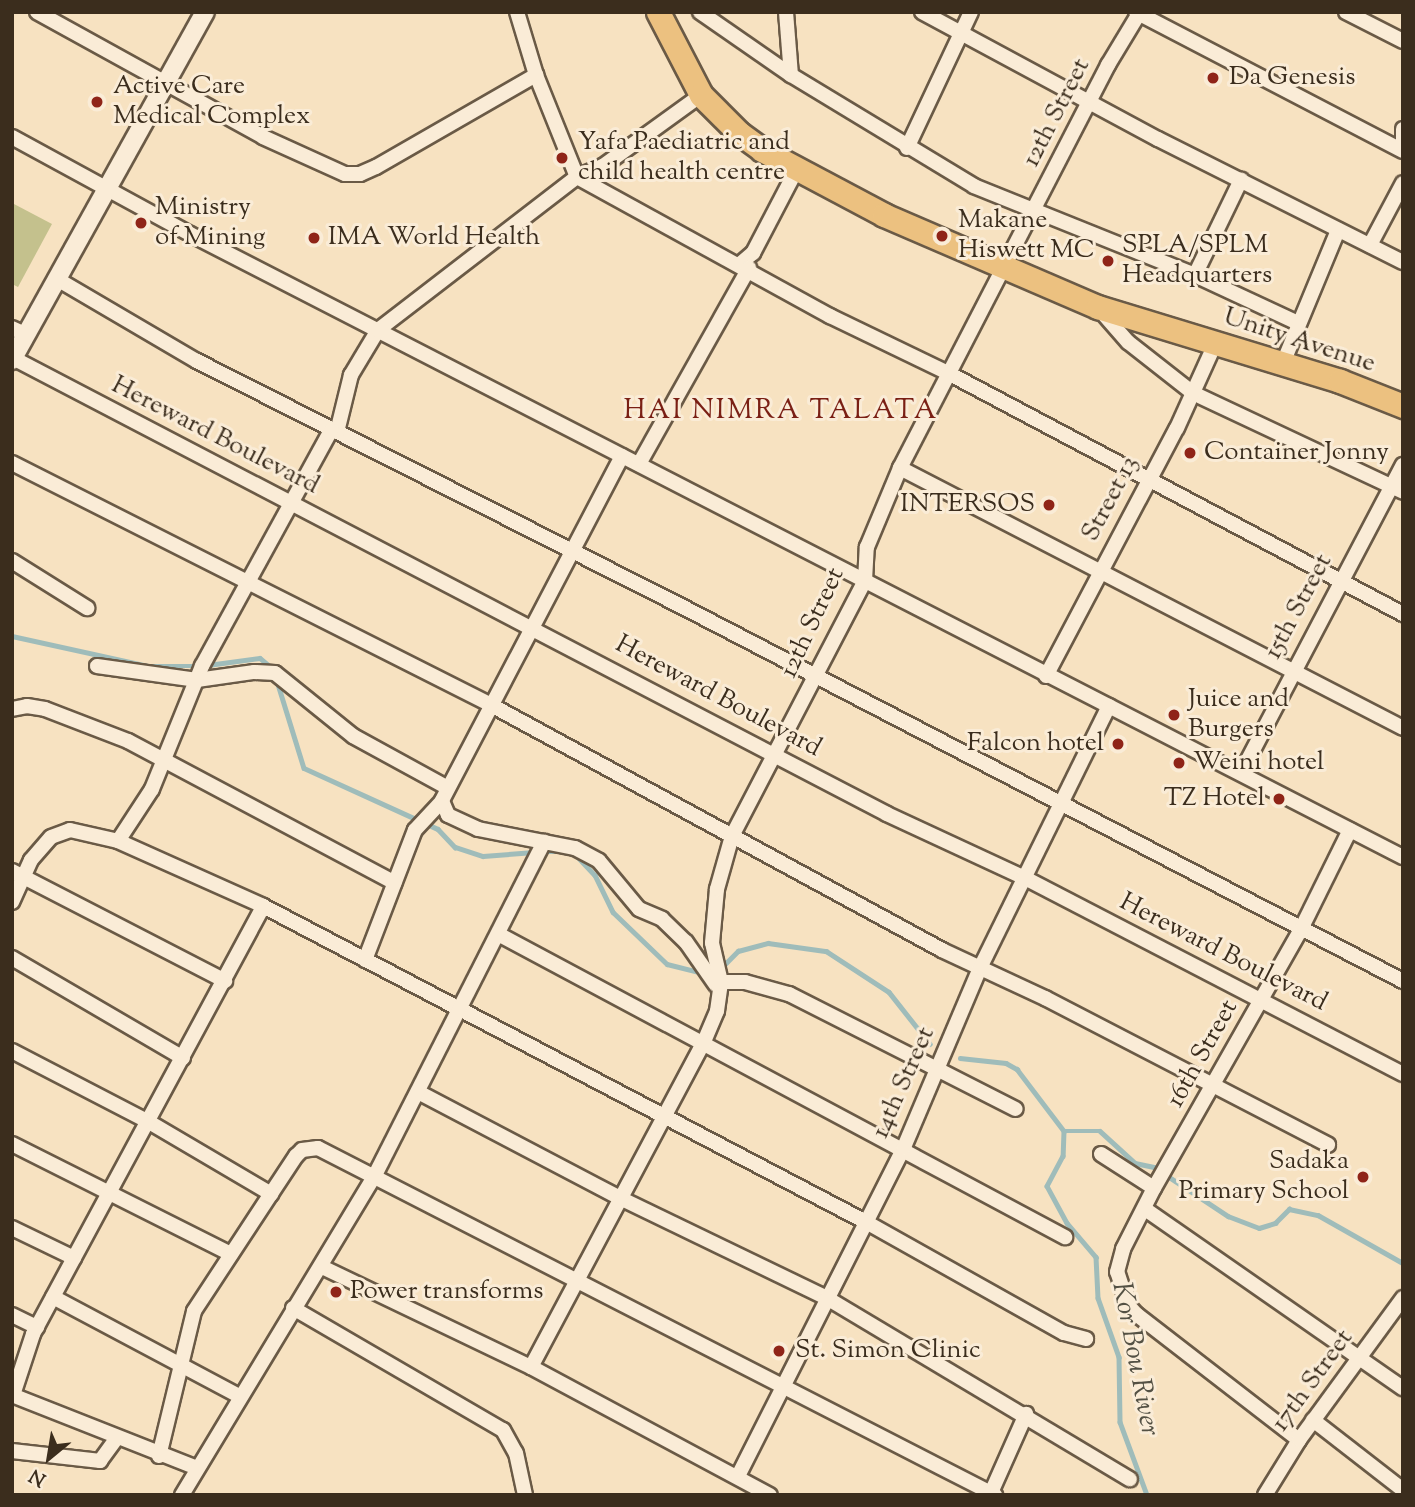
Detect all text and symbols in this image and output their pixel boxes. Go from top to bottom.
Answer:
street label: 12th Street [1016,53,1098,173]
place label: Da Genesis [1229,62,1356,94]
marker: Da Genesis [1203,68,1223,88]
place label: Active Care Medical Complex [113,71,310,132]
marker: Active Care Medical Complex [87,92,107,112]
place label: Yafa Paediatric and child health centre [578,127,790,188]
marker: Yafa Paediatric and child health centre [552,148,572,168]
place label: Ministry of Mining [155,192,266,254]
place label: Makane Hiswett MC [958,205,1095,266]
marker: Ministry of Mining [133,215,149,231]
place label: IMA World Health [328,222,540,254]
marker: Makane Hiswett MC [932,226,952,246]
marker: IMA World Health [306,230,322,246]
place label: SPLA/SPLM Headquarters [1122,230,1272,292]
marker: SPLA/SPLM Headquarters [1100,253,1116,269]
street label: Unity Avenue [1219,302,1379,380]
street label: Hereward Boulevard [106,370,324,502]
district label: HAI NIMRA TALATA [625,394,937,428]
place label: Container Jonny [1204,437,1389,469]
marker: Container Jonny [1182,445,1198,461]
street label: Street 13 [1076,451,1146,547]
place label: INTERSOS [900,489,1035,521]
marker: INTERSOS [1041,497,1057,513]
street label: 15th Street [1258,549,1340,665]
street label: 12th Street [774,563,852,683]
street label: Hereward Boulevard [610,629,826,765]
place label: Juice and Burgers [1188,684,1289,746]
marker: Juice and Burgers [1166,707,1182,723]
place label: Falcon hotel [967,728,1104,760]
marker: Falcon hotel [1110,736,1126,752]
place label: Weini hotel [1193,747,1324,779]
marker: Weini hotel [1171,755,1187,771]
place label: TZ Hotel [1164,783,1265,815]
marker: TZ Hotel [1271,791,1287,807]
street label: Hereward Boulevard [1114,887,1332,1019]
street label: 16th Street [1161,995,1245,1113]
street label: 14th Street [866,1023,942,1143]
place label: Sadaka Primary School [1179,1146,1349,1208]
marker: Sadaka Primary School [1355,1169,1371,1185]
place label: Power transforms [350,1276,543,1308]
water label: Kor Bou River [1104,1279,1166,1439]
marker: Power transforms [328,1284,344,1300]
street label: 17th Street [1265,1324,1361,1438]
place label: St. Simon Clinic [795,1335,981,1367]
marker: St. Simon Clinic [769,1341,789,1361]
north arrow [14,1423,84,1493]
text: N [25,1461,52,1492]

